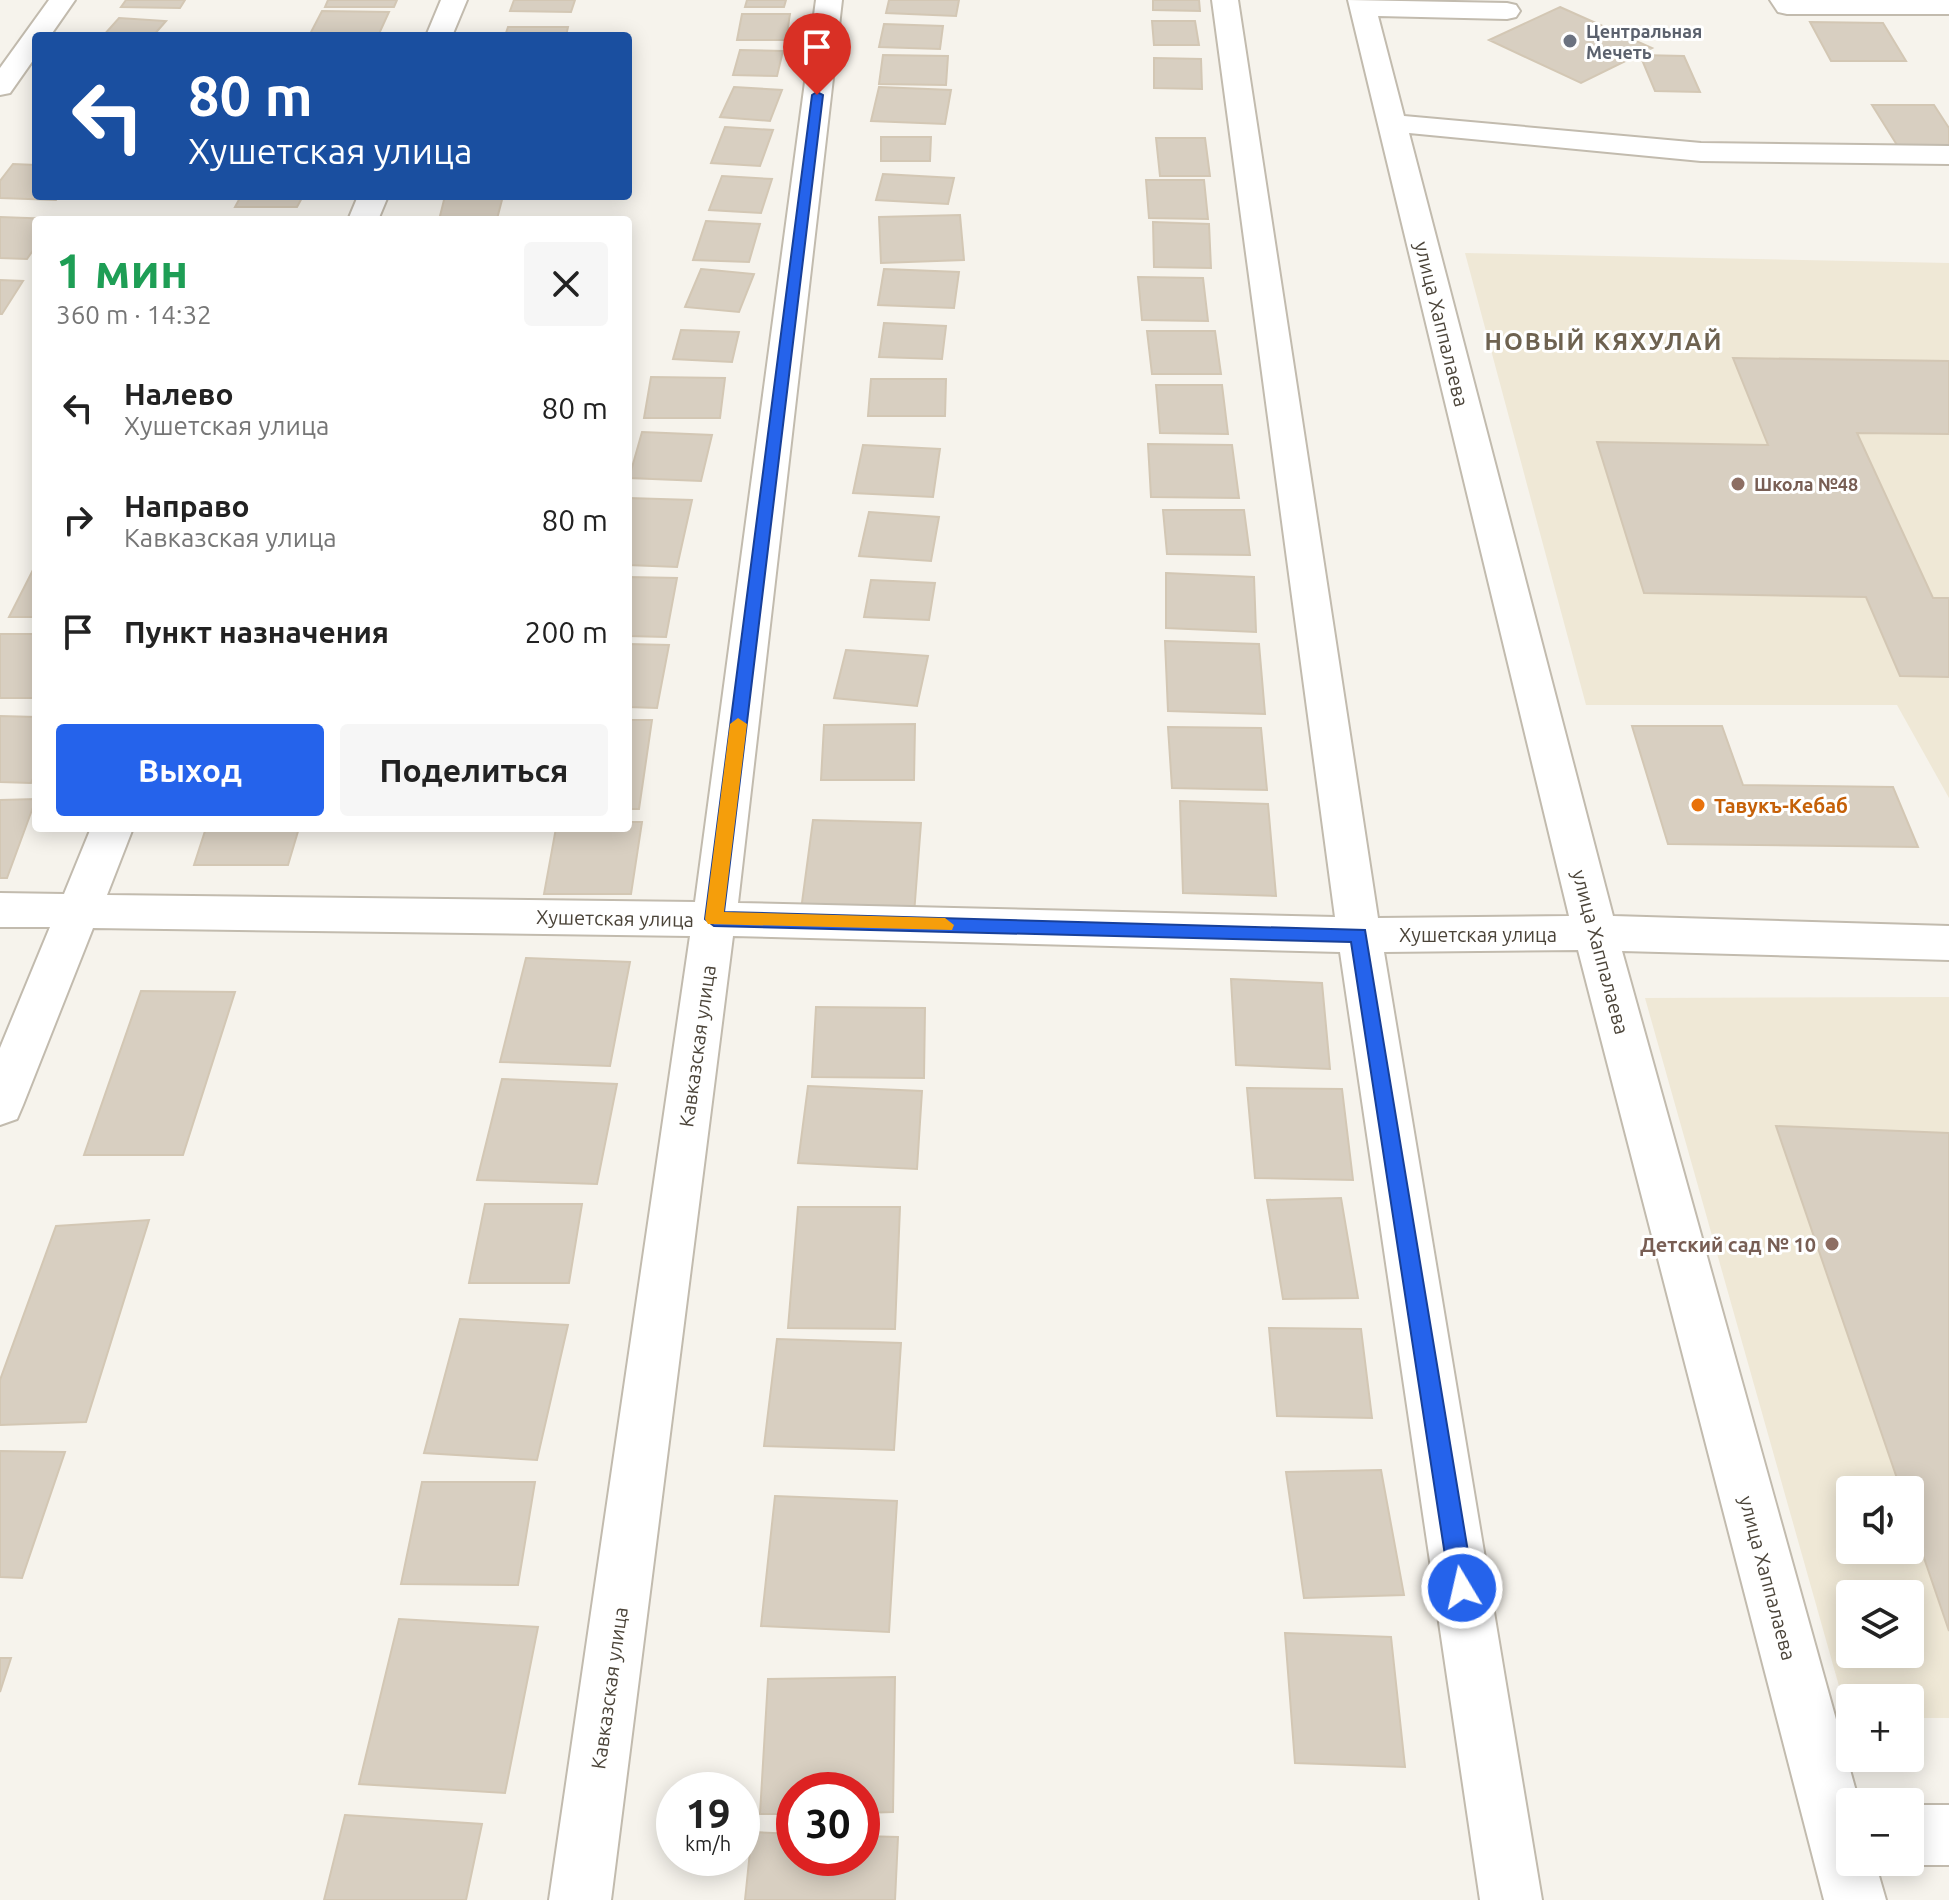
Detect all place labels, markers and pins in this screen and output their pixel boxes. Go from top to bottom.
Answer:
pin [783,13,851,95]
place label: Центральная Мечеть [1586,21,1702,62]
marker: Центральная Мечеть [1561,32,1579,50]
place label: Школа №48 [1754,474,1858,494]
marker: Школа №48 [1729,475,1747,493]
place label: Тавукъ-Кебаб [1714,794,1848,817]
marker: Тавукъ-Кебаб [1689,796,1707,814]
place label: Детский сад № 10 [1640,1233,1816,1256]
marker: Детский сад № 10 [1823,1235,1841,1253]

